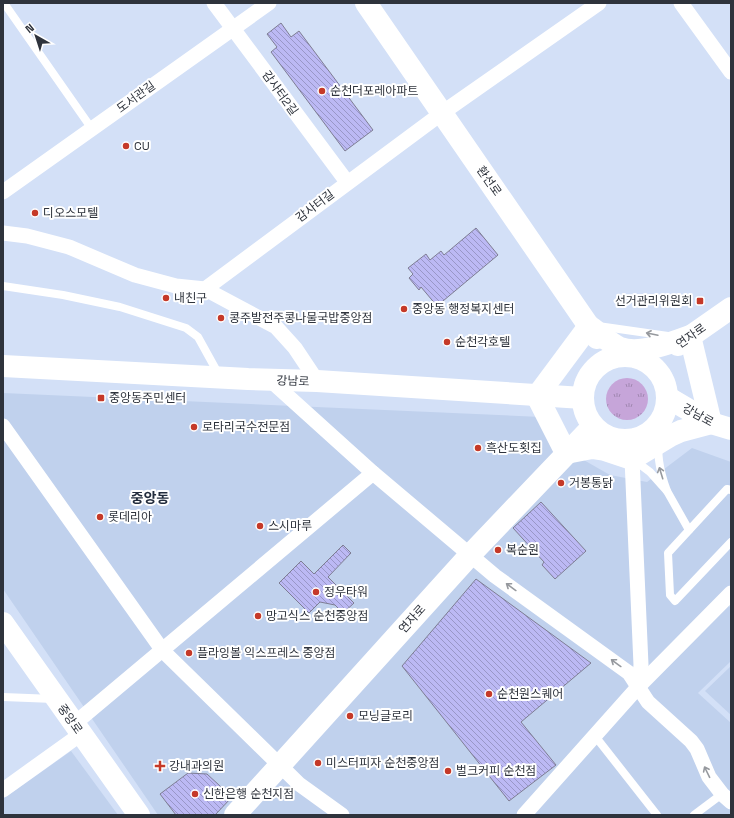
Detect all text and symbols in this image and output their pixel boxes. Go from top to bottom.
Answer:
north arrow [16,16,56,56]
text: N [22,20,37,36]
street label: 감사터2길 [258,68,302,118]
street label: 도서관길 [113,78,159,116]
place label: 순천더포레아파트 [330,83,418,99]
marker: 순천더포레아파트 [317,86,327,96]
place label: CU [134,138,150,154]
marker: CU [121,141,131,151]
street label: 환선로 [473,163,505,199]
street label: 감사터길 [293,186,337,226]
place label: 디오스모텔 [43,205,98,221]
marker: 디오스모텔 [30,208,40,218]
place label: 내친구 [174,290,207,306]
marker: 내친구 [161,293,171,303]
place label: 선거관리위원회 [615,293,692,309]
marker: 선거관리위원회 [695,296,705,306]
place label: 중앙동 행정복지센터 [412,301,514,317]
marker: 중앙동 행정복지센터 [399,304,409,314]
place label: 콩주발전주콩나물국밥중앙점 [229,310,373,326]
marker: 콩주발전주콩나물국밥중앙점 [216,313,226,323]
street label: 연자로 [673,320,709,352]
one-way arrow [645,330,658,338]
place label: 순천각호텔 [455,334,510,350]
marker: 순천각호텔 [442,337,452,347]
street label: 강남로 [276,372,310,390]
place label: 중앙동주민센터 [109,390,186,406]
marker: 중앙동주민센터 [96,393,106,403]
street label: 강남로 [680,400,716,430]
place label: 로타리국수전문점 [202,419,290,435]
marker: 로타리국수전문점 [189,422,199,432]
place label: 흑산도횟집 [486,440,541,456]
marker: 흑산도횟집 [473,443,483,453]
one-way arrow [657,466,664,479]
place label: 거봉통닭 [569,475,613,491]
marker: 거봉통닭 [556,478,566,488]
district label: 중앙동 [131,489,169,507]
place label: 롯데리아 [108,509,152,525]
marker: 롯데리아 [95,512,105,522]
place label: 스시마루 [268,518,312,534]
marker: 스시마루 [255,521,265,531]
place label: 복순원 [506,542,539,558]
marker: 복순원 [493,545,503,555]
one-way arrow [505,583,516,591]
place label: 정우타워 [324,584,368,600]
marker: 정우타워 [311,587,321,597]
street label: 연자로 [395,601,429,637]
place label: 망고식스 순천중앙점 [266,608,368,624]
marker: 망고식스 순천중앙점 [253,611,263,621]
place label: 플라잉볼 익스프레스 중앙점 [197,645,336,661]
marker: 플라잉볼 익스프레스 중앙점 [184,648,194,658]
one-way arrow [611,659,622,667]
place label: 순천원스퀘어 [497,686,563,702]
marker: 순천원스퀘어 [484,689,494,699]
street label: 중앙로 [54,701,86,737]
place label: 모닝글로리 [358,708,413,724]
marker: 모닝글로리 [345,711,355,721]
place label: 미스터피자 순천중앙점 [326,755,440,771]
place label: 강내과의원 [169,758,224,774]
marker: 미스터피자 순천중앙점 [313,758,323,768]
marker: 강내과의원 [154,760,166,772]
place label: 벌크커피 순천점 [456,763,536,779]
marker: 벌크커피 순천점 [443,766,453,776]
one-way arrow [703,766,710,778]
place label: 신한은행 순천지점 [203,786,294,802]
marker: 신한은행 순천지점 [190,789,200,799]

